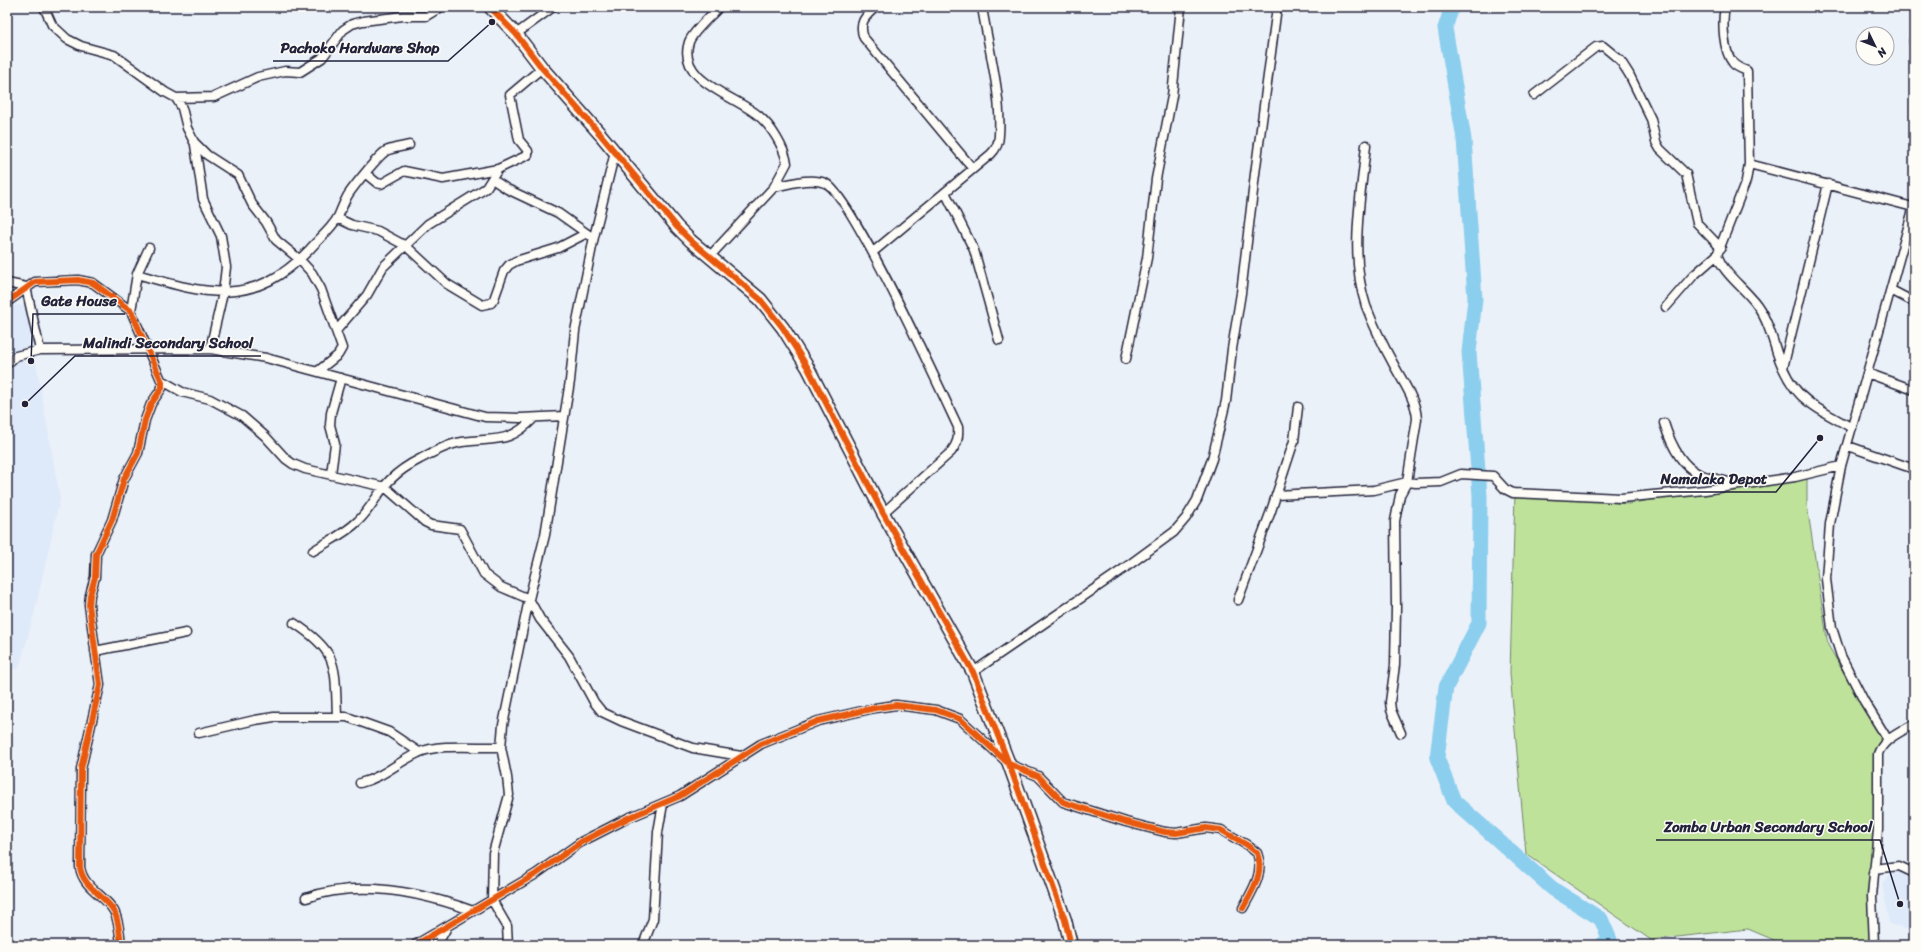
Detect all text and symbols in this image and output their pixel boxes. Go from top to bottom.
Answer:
north arrow [1855,26,1895,66]
callout: Pachoko Hardware Shop [273,34,448,61]
text: Pachoko Hardware Shop [280,35,440,61]
text: N [1872,42,1892,62]
callout: Gate House [33,287,125,314]
text: Gate House [40,288,117,314]
callout: Malindi Secondary School [75,329,261,356]
text: Malindi Secondary School [82,330,254,356]
callout: Namalaka Depot [1653,465,1776,492]
text: Namalaka Depot [1660,466,1768,492]
callout: Zomba Urban Secondary School [1656,813,1880,840]
text: Zomba Urban Secondary School [1663,814,1873,840]

